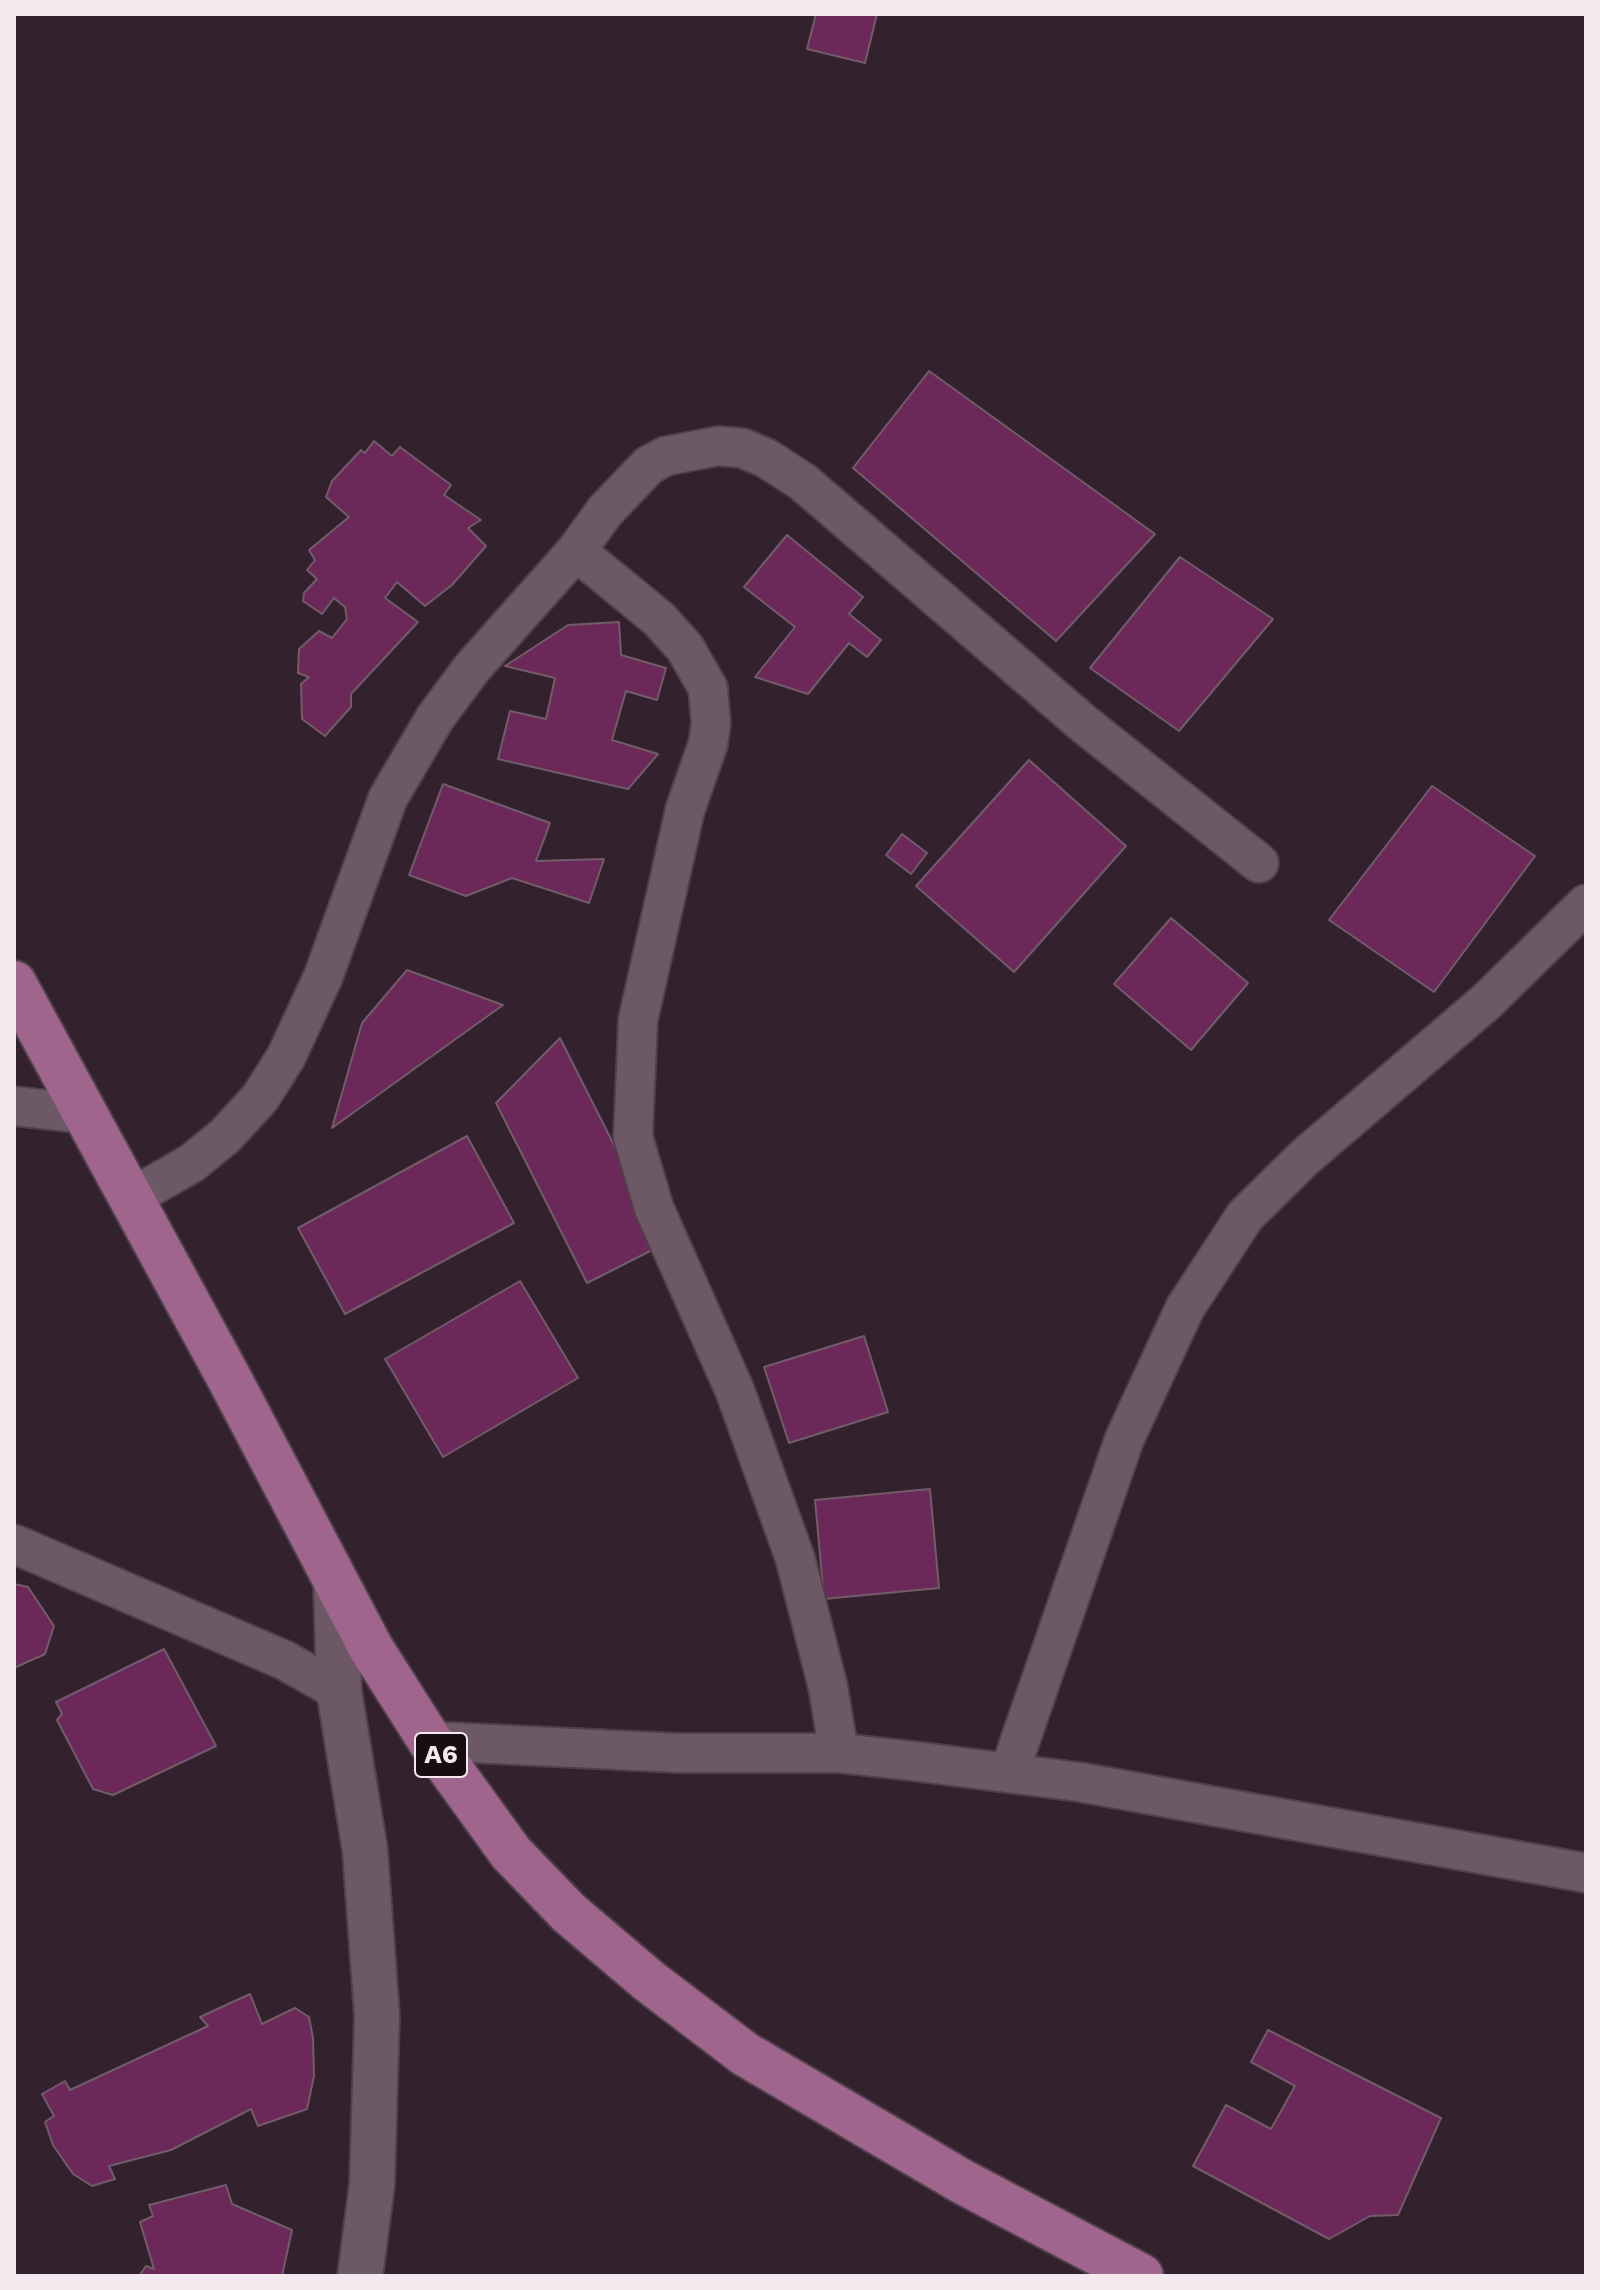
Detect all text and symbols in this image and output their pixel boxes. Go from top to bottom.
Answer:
road number: A6 [415,1733,467,1777]

